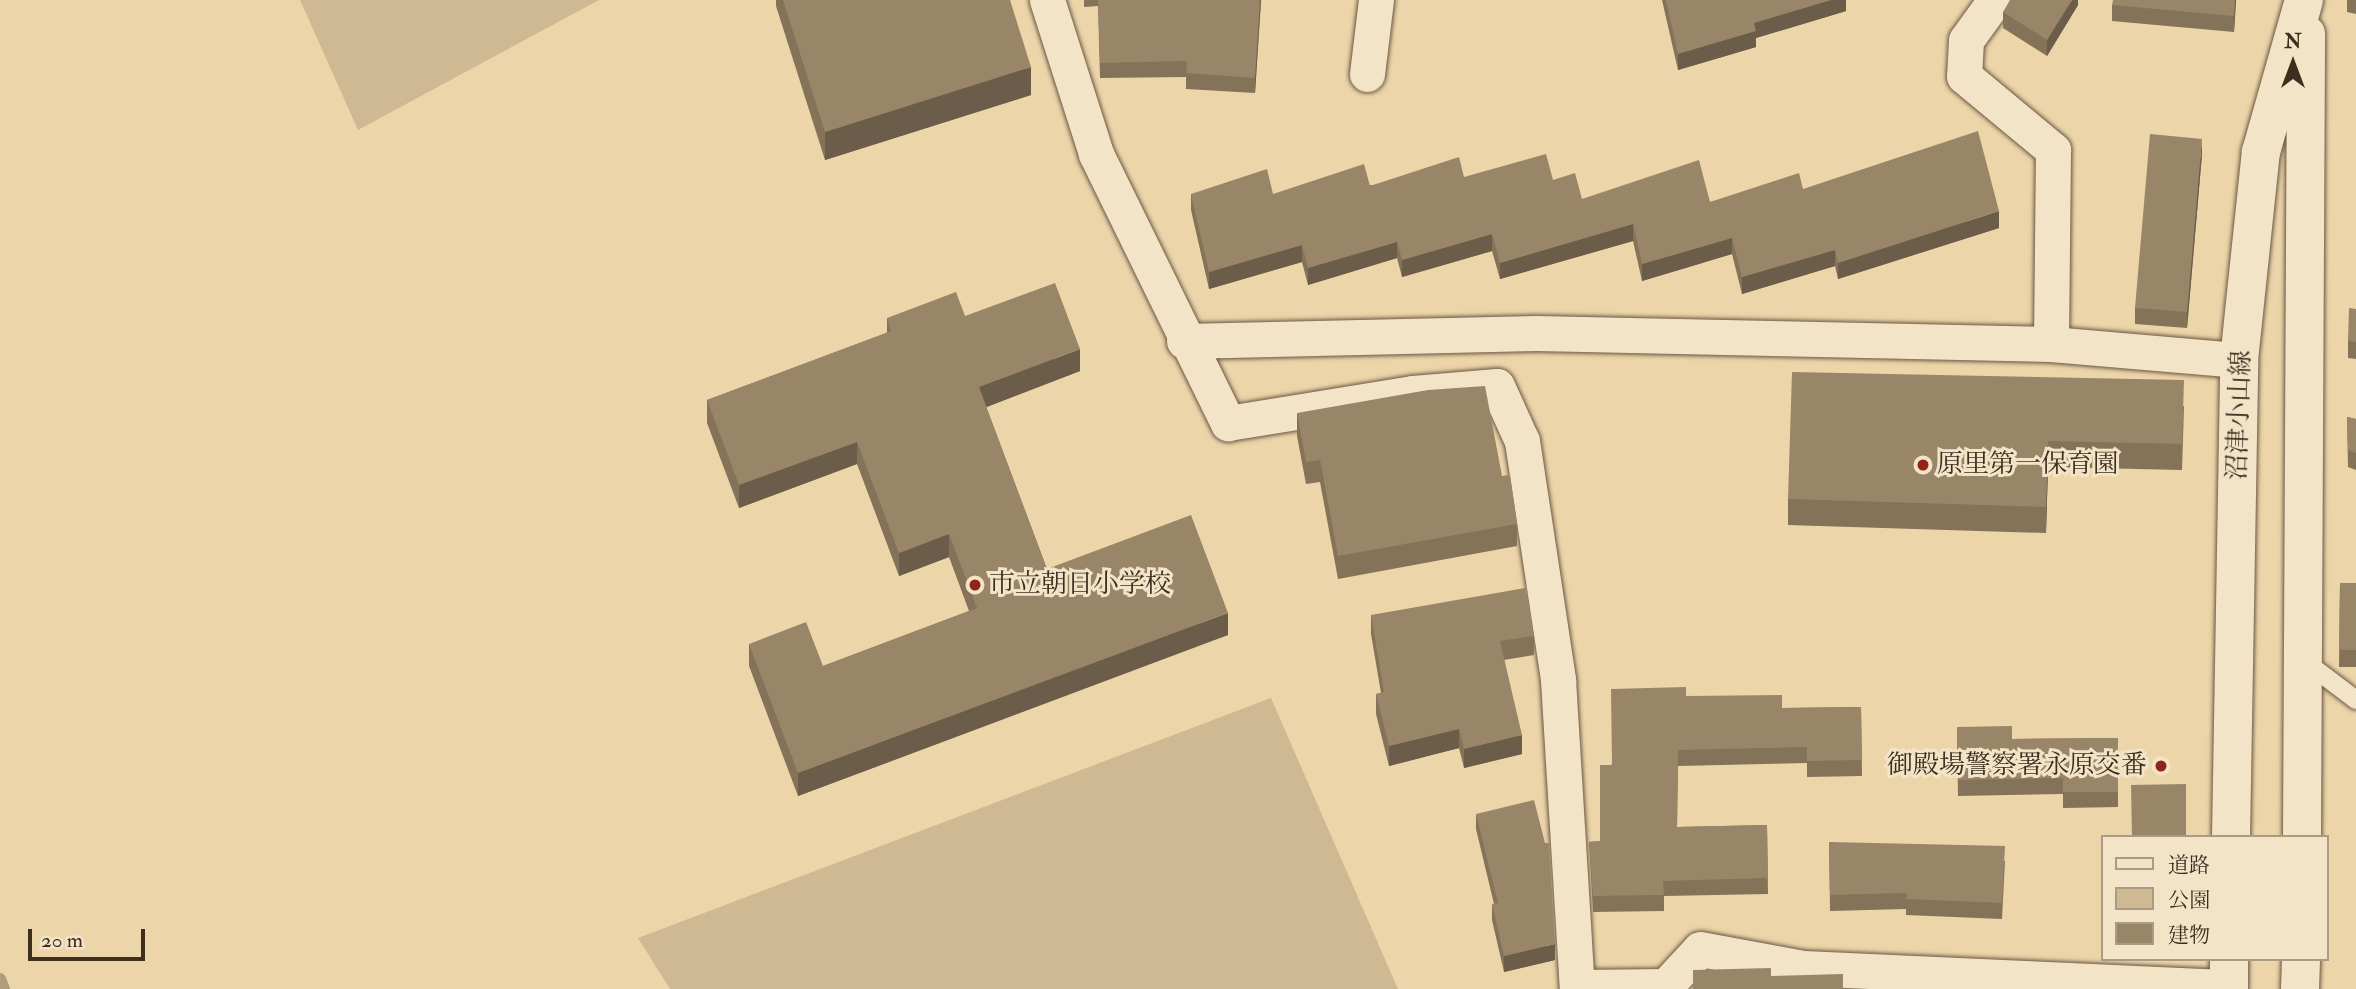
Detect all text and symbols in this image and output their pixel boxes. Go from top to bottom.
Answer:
north arrow [2258,28,2328,98]
text: N [2284,30,2302,54]
street label: 沼津小山線 [2222,349,2258,481]
place label: 原里第一保育園 [1937,449,2119,481]
marker: 原里第一保育園 [1915,457,1931,473]
place label: 市立朝日小学校 [989,569,1171,601]
marker: 市立朝日小学校 [967,577,983,593]
place label: 御殿場警察署永原交番 [1887,750,2147,782]
marker: 御殿場警察署永原交番 [2153,758,2169,774]
legend [2100,835,2328,961]
text: 道路 [2168,852,2210,879]
text: 公園 [2168,887,2210,914]
scale bar [32,916,149,960]
text: 建物 [2168,922,2210,949]
text: 20 m [41,927,83,954]

